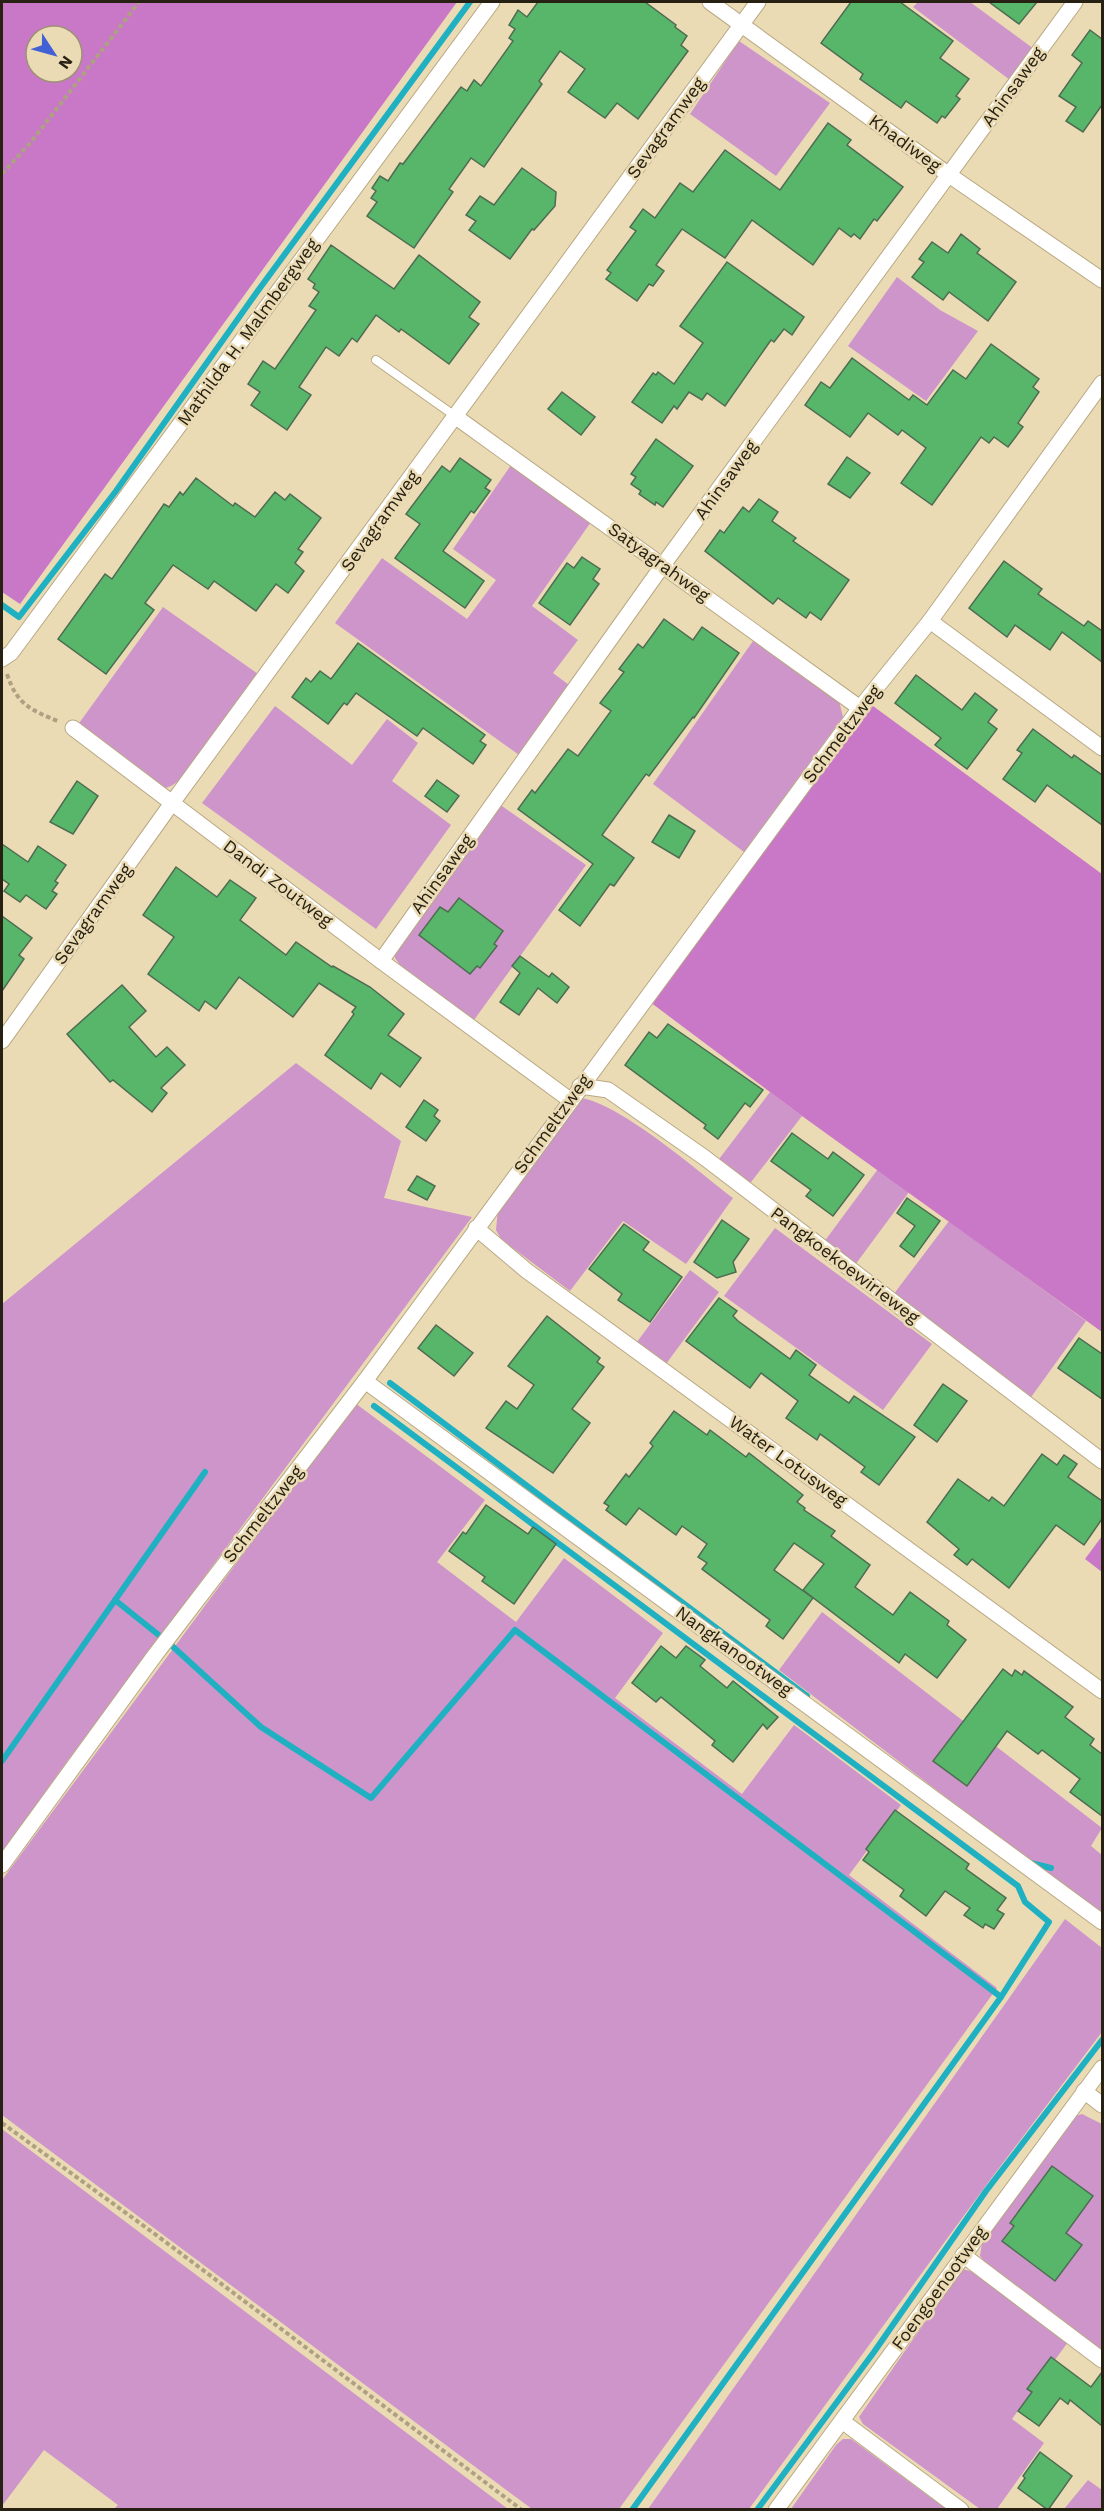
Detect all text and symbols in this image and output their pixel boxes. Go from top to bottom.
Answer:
north arrow [24,24,84,84]
street label: Ahinsaweg [977,43,1049,131]
text: N [55,52,77,73]
street label: Sevagramweg [622,73,709,182]
street label: Khadiweg [865,109,946,176]
street label: Mathilda H. Malmbergweg [173,234,323,429]
street label: Ahinsaweg [690,436,762,524]
street label: Sevagramweg [336,466,423,575]
street label: Satyagrahweg [604,518,715,606]
street label: Schmeltzweg [798,680,886,787]
street label: Ahinsaweg [406,830,478,918]
street label: Dandi Zoutweg [219,835,338,931]
street label: Sevagramweg [49,859,136,968]
street label: Schmeltzweg [509,1070,595,1177]
street label: Pangkoekoewirieweg [767,1202,924,1328]
street label: Water Lotusweg [725,1411,852,1511]
street label: Schmeltzweg [218,1461,307,1566]
street label: Nangkanootweg [672,1601,797,1700]
street label: Foengoenootweg [887,2221,991,2354]

